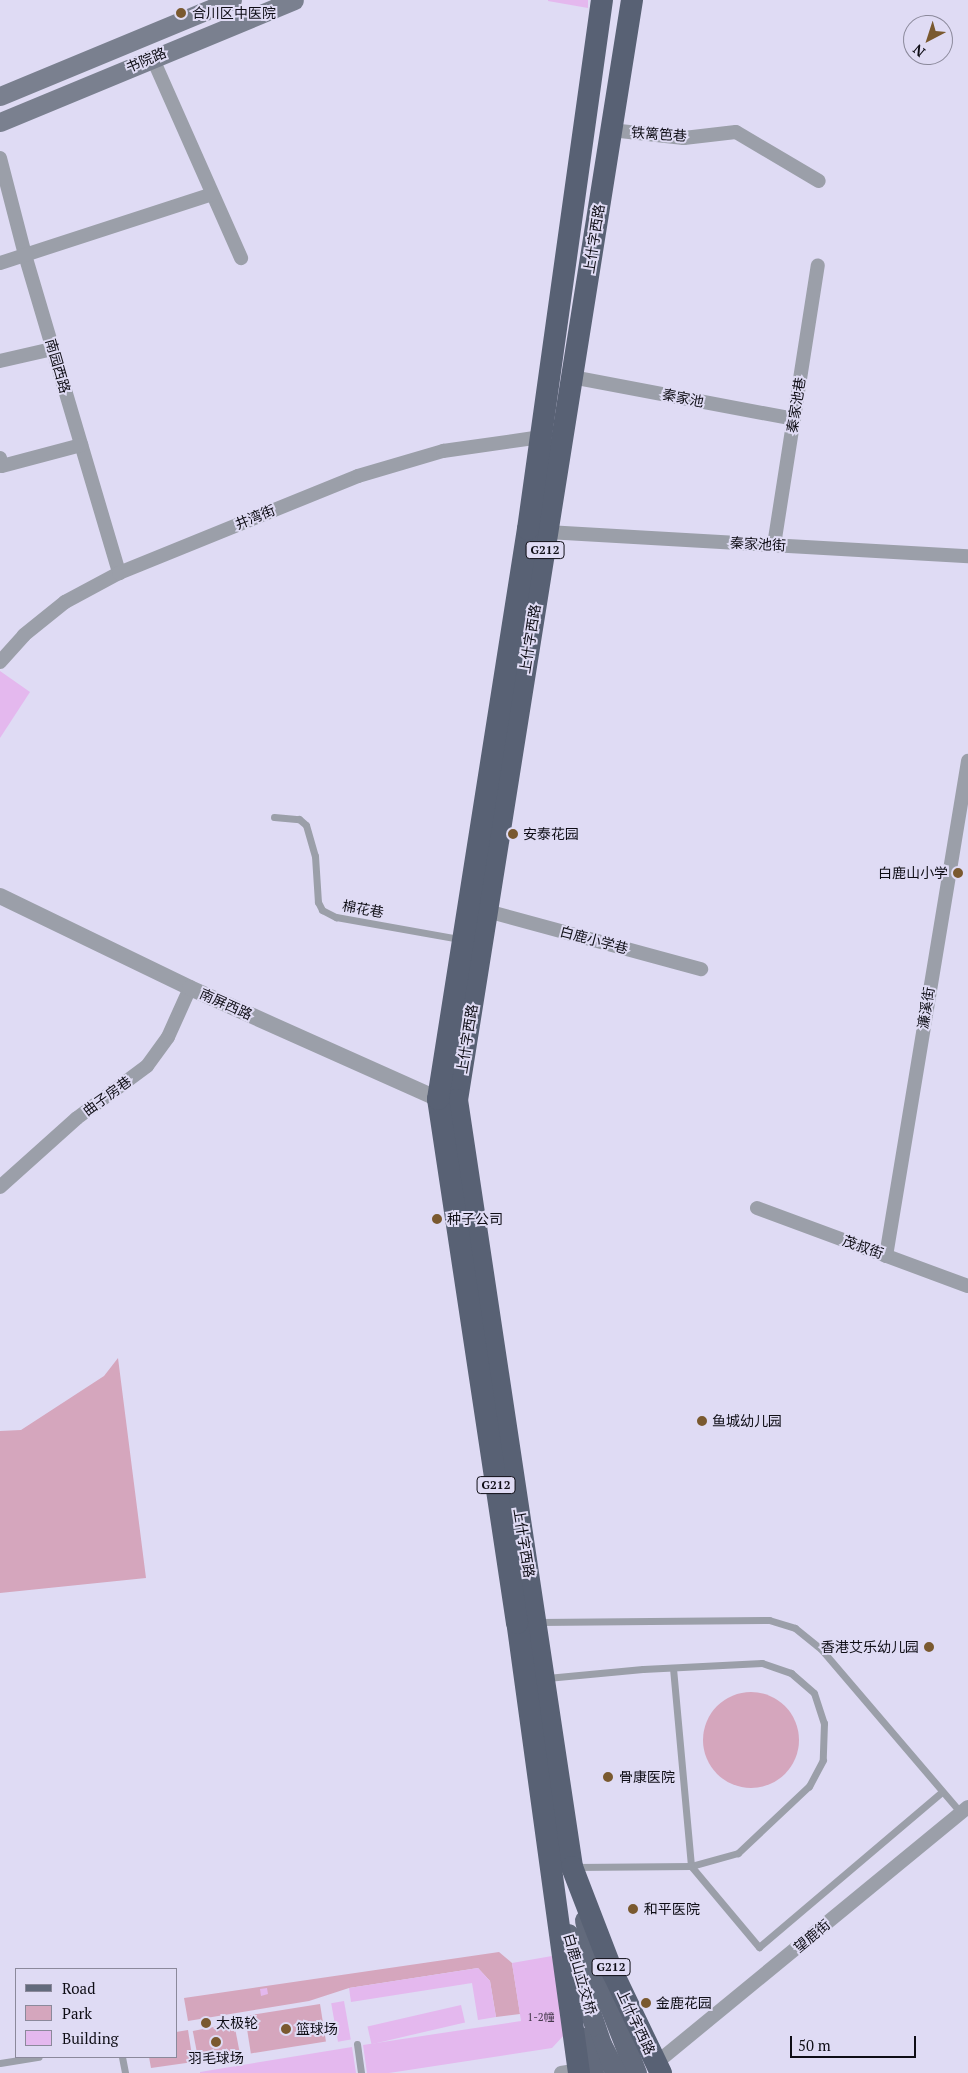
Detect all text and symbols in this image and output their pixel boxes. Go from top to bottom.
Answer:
place label: 合川区中医院 [192,5,276,21]
marker: 合川区中医院 [174,6,188,20]
north arrow [903,15,953,65]
text: N [909,40,929,62]
street label: 书院路 [123,44,169,76]
street label: 铁篱笆巷 [630,124,688,144]
street label: 上什字西路 [580,203,608,275]
street label: 南园西路 [42,337,74,395]
street label: 秦家池巷 [783,376,809,434]
street label: 秦家池 [661,386,705,410]
street label: 井湾街 [232,501,278,533]
street label: 秦家池街 [730,534,786,554]
road number: G212 [525,540,565,560]
street label: 上什字西路 [516,603,544,675]
place label: 安泰花园 [523,826,579,842]
marker: 安泰花园 [507,828,519,840]
place label: 白鹿山小学 [878,865,948,881]
marker: 白鹿山小学 [952,867,964,879]
street label: 棉花巷 [341,897,385,921]
street label: 白鹿小学巷 [558,923,630,957]
street label: 南屏西路 [197,985,255,1023]
street label: 濂溪街 [914,986,938,1030]
street label: 上什字西路 [453,1003,481,1075]
street label: 曲子房巷 [79,1073,135,1119]
place label: 种子公司 [447,1211,503,1227]
marker: 种子公司 [431,1213,443,1225]
street label: 茂叔街 [840,1232,886,1262]
place label: 鱼城幼儿园 [712,1413,782,1429]
marker: 鱼城幼儿园 [696,1415,708,1427]
road number: G212 [476,1476,516,1494]
street label: 上什字西路 [510,1507,538,1579]
place label: 香港艾乐幼儿园 [821,1639,919,1655]
marker: 香港艾乐幼儿园 [923,1641,935,1653]
place label: 骨康医院 [619,1769,675,1785]
marker: 骨康医院 [601,1770,615,1784]
place label: 和平医院 [644,1901,700,1917]
marker: 和平医院 [626,1902,640,1916]
street label: 望鹿街 [791,1916,833,1956]
street label: 白鹿山立交桥 [560,1931,600,2017]
road number: G212 [591,1958,631,1976]
legend [15,1968,178,2058]
text: Road [62,1978,95,1998]
street label: 上什字西路 [614,1987,658,2057]
place label: 金鹿花园 [656,1995,712,2011]
marker: 金鹿花园 [640,1997,652,2009]
text: Park [62,2003,92,2023]
house number: 1-2幢 [527,2010,555,2024]
place label: 太极轮 [216,2015,258,2031]
marker: 太极轮 [200,2017,212,2029]
place label: 篮球场 [296,2021,338,2037]
marker: 篮球场 [280,2023,292,2035]
scale bar [793,2026,919,2058]
text: Building [62,2028,119,2048]
text: 50 m [798,2035,831,2055]
marker: 羽毛球场 [210,2036,222,2048]
place label: 羽毛球场 [188,2050,244,2066]

